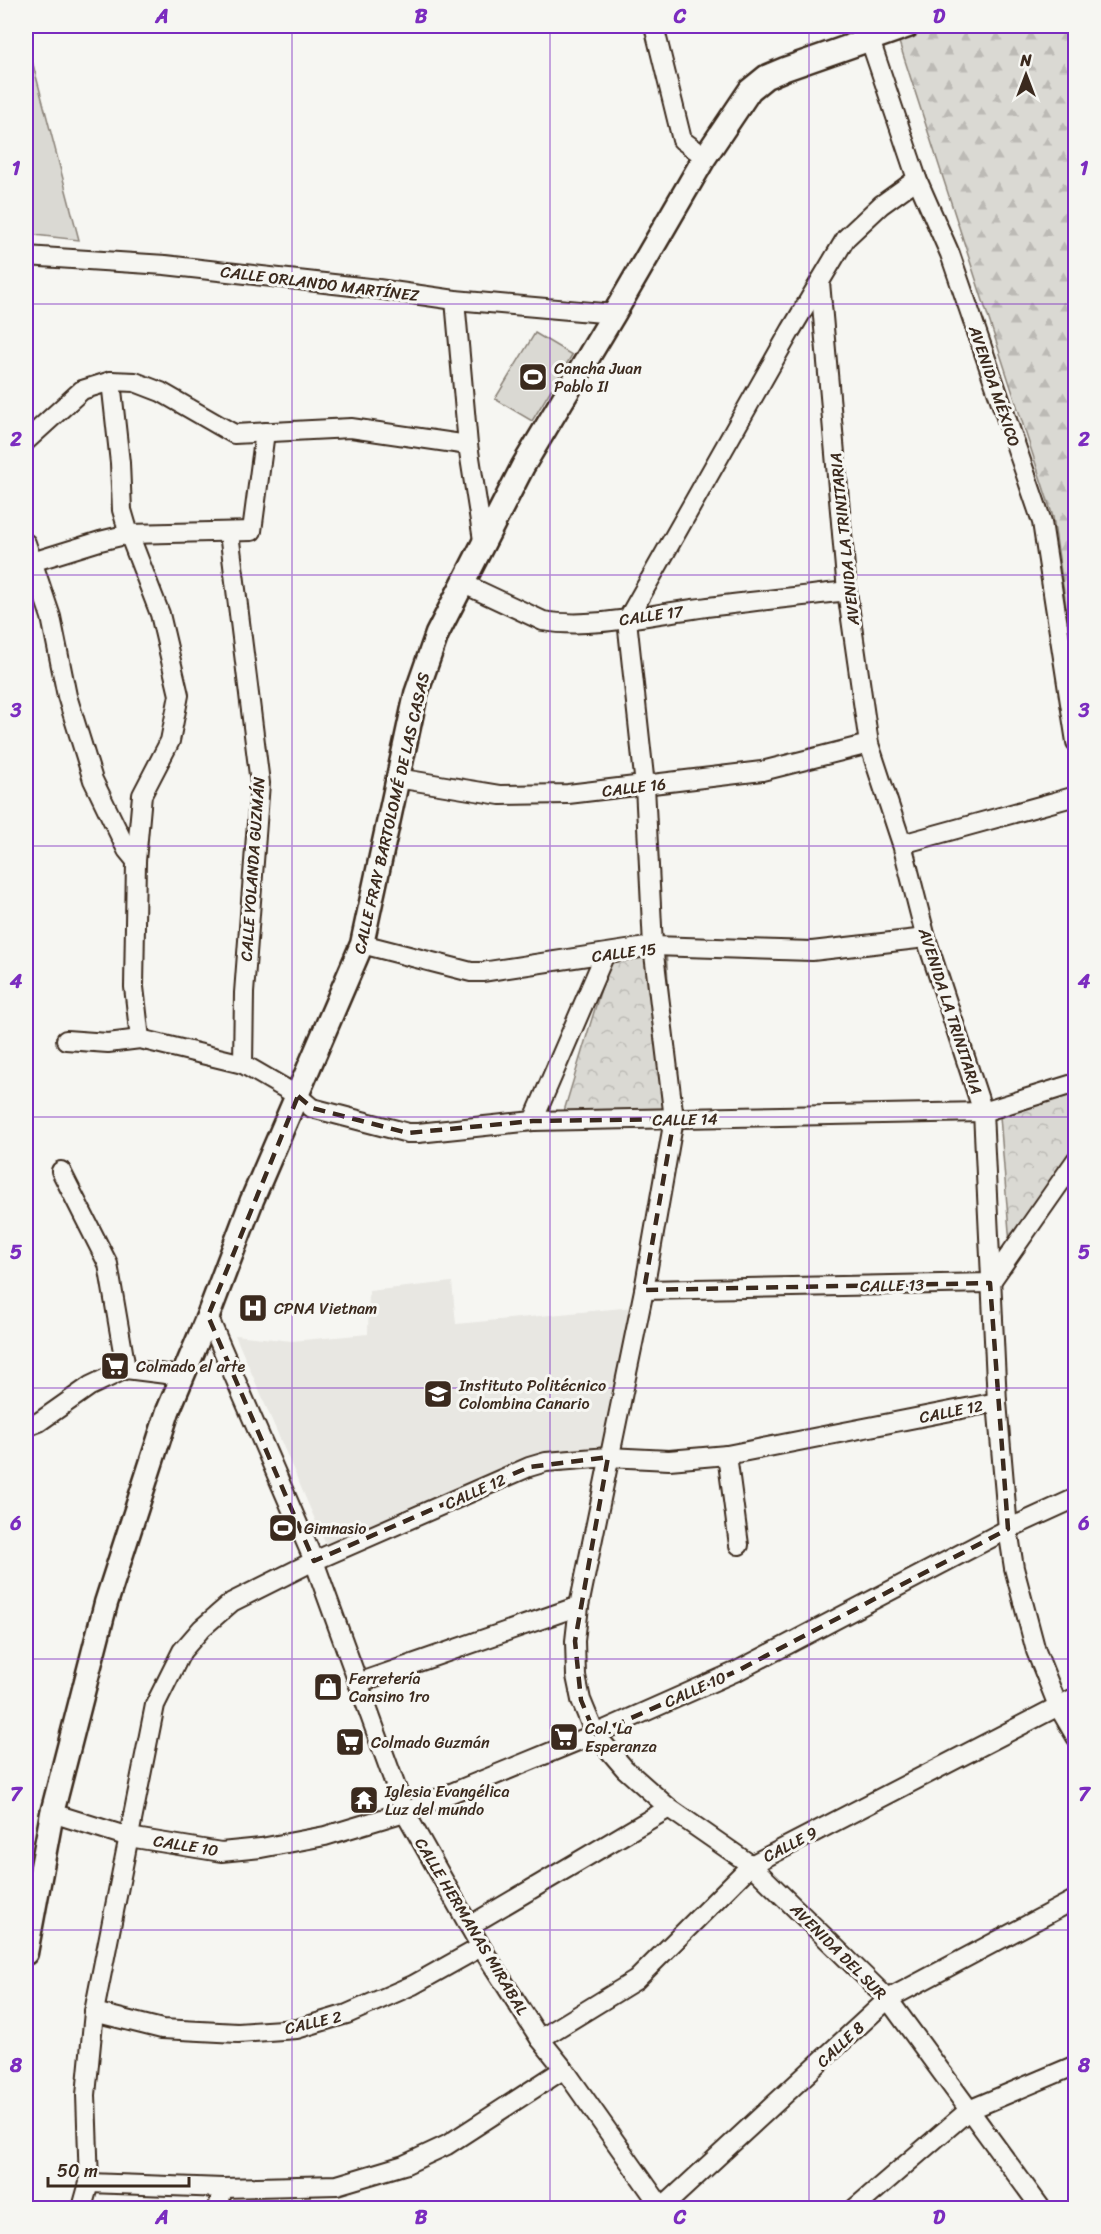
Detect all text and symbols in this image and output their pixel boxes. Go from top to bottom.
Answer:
text: A [154,0,169,34]
text: B [415,0,428,34]
text: C [673,0,687,34]
text: D [933,0,946,34]
north arrow [996,45,1056,105]
text: N [1019,46,1032,75]
text: 1 [12,151,21,186]
text: 1 [1080,151,1089,186]
street label: CALLE ORLANDO MARTÍNEZ [219,257,422,310]
street label: AVENIDA MÉXICO [960,321,1029,451]
place label: Cancha Juan Pablo II [554,354,642,401]
sports icon: Cancha Juan Pablo II [517,361,549,393]
text: 2 [9,422,22,457]
text: 2 [1077,422,1090,457]
street label: AVENIDA LA TRINITARIA [821,451,868,628]
street label: CALLE 17 [617,597,686,634]
street label: CALLE FRAY BARTOLOMÉ DE LAS CASAS [345,669,438,957]
text: 3 [10,693,22,728]
text: 3 [1078,693,1090,728]
street label: CALLE 16 [600,769,668,806]
street label: CALLE YOLANDA GUZMÁN [232,775,273,962]
street label: AVENIDA LA TRINITARIA [910,923,991,1098]
street label: CALLE 15 [590,934,658,971]
text: 4 [9,964,23,999]
text: 4 [1077,964,1091,999]
street label: CALLE 14 [652,1104,718,1135]
text: 5 [10,1235,22,1270]
text: 5 [1078,1235,1090,1270]
street label: CALLE 13 [860,1270,924,1301]
hospital icon: CPNA Vietnam [237,1292,269,1324]
place label: CPNA Vietnam [274,1294,377,1323]
supermarket icon: Colmado el arte [99,1350,131,1382]
place label: Colmado el arte [136,1352,245,1381]
place label: Instituto Politécnico Colombina Canario [458,1371,606,1418]
school or university icon: Instituto Politécnico Colombina Canario [422,1378,454,1410]
street label: CALLE 12 [917,1391,985,1432]
street label: CALLE 12 [440,1465,511,1518]
text: 6 [9,1506,22,1541]
text: 6 [1077,1506,1090,1541]
sports icon: Gimnasio [267,1512,299,1544]
place label: Gimnasio [304,1514,366,1543]
street label: CALLE 10 [659,1663,731,1716]
place label: Ferretería Cansino 1ro [349,1664,430,1711]
shop icon: Ferretería Cansino 1ro [312,1671,344,1703]
place label: Col. La Esperanza [585,1714,657,1761]
supermarket icon: Col. La Esperanza [548,1721,580,1753]
supermarket icon: Colmado Guzmán [334,1726,366,1758]
place label: Colmado Guzmán [371,1728,490,1757]
text: 7 [10,1777,23,1812]
place label: Iglesia Evangélica Luz del mundo [384,1777,510,1824]
text: 7 [1078,1777,1091,1812]
temple icon: Iglesia Evangélica Luz del mundo [348,1784,380,1816]
street label: CALLE 9 [758,1818,823,1871]
street label: CALLE 10 [151,1826,220,1865]
street label: CALLE HERMANAS MIRABAL [407,1832,537,2021]
street label: AVENIDA DEL SUR [783,1895,894,2007]
street label: CALLE 2 [282,2002,344,2043]
street label: CALLE 8 [809,2014,872,2075]
text: 8 [9,2048,23,2083]
text: 8 [1077,2048,1091,2083]
scale bar [48,2150,189,2188]
text: 50 m [57,2155,98,2187]
text: A [154,2200,169,2234]
text: B [415,2200,428,2234]
text: C [673,2200,687,2234]
text: D [933,2200,946,2234]

